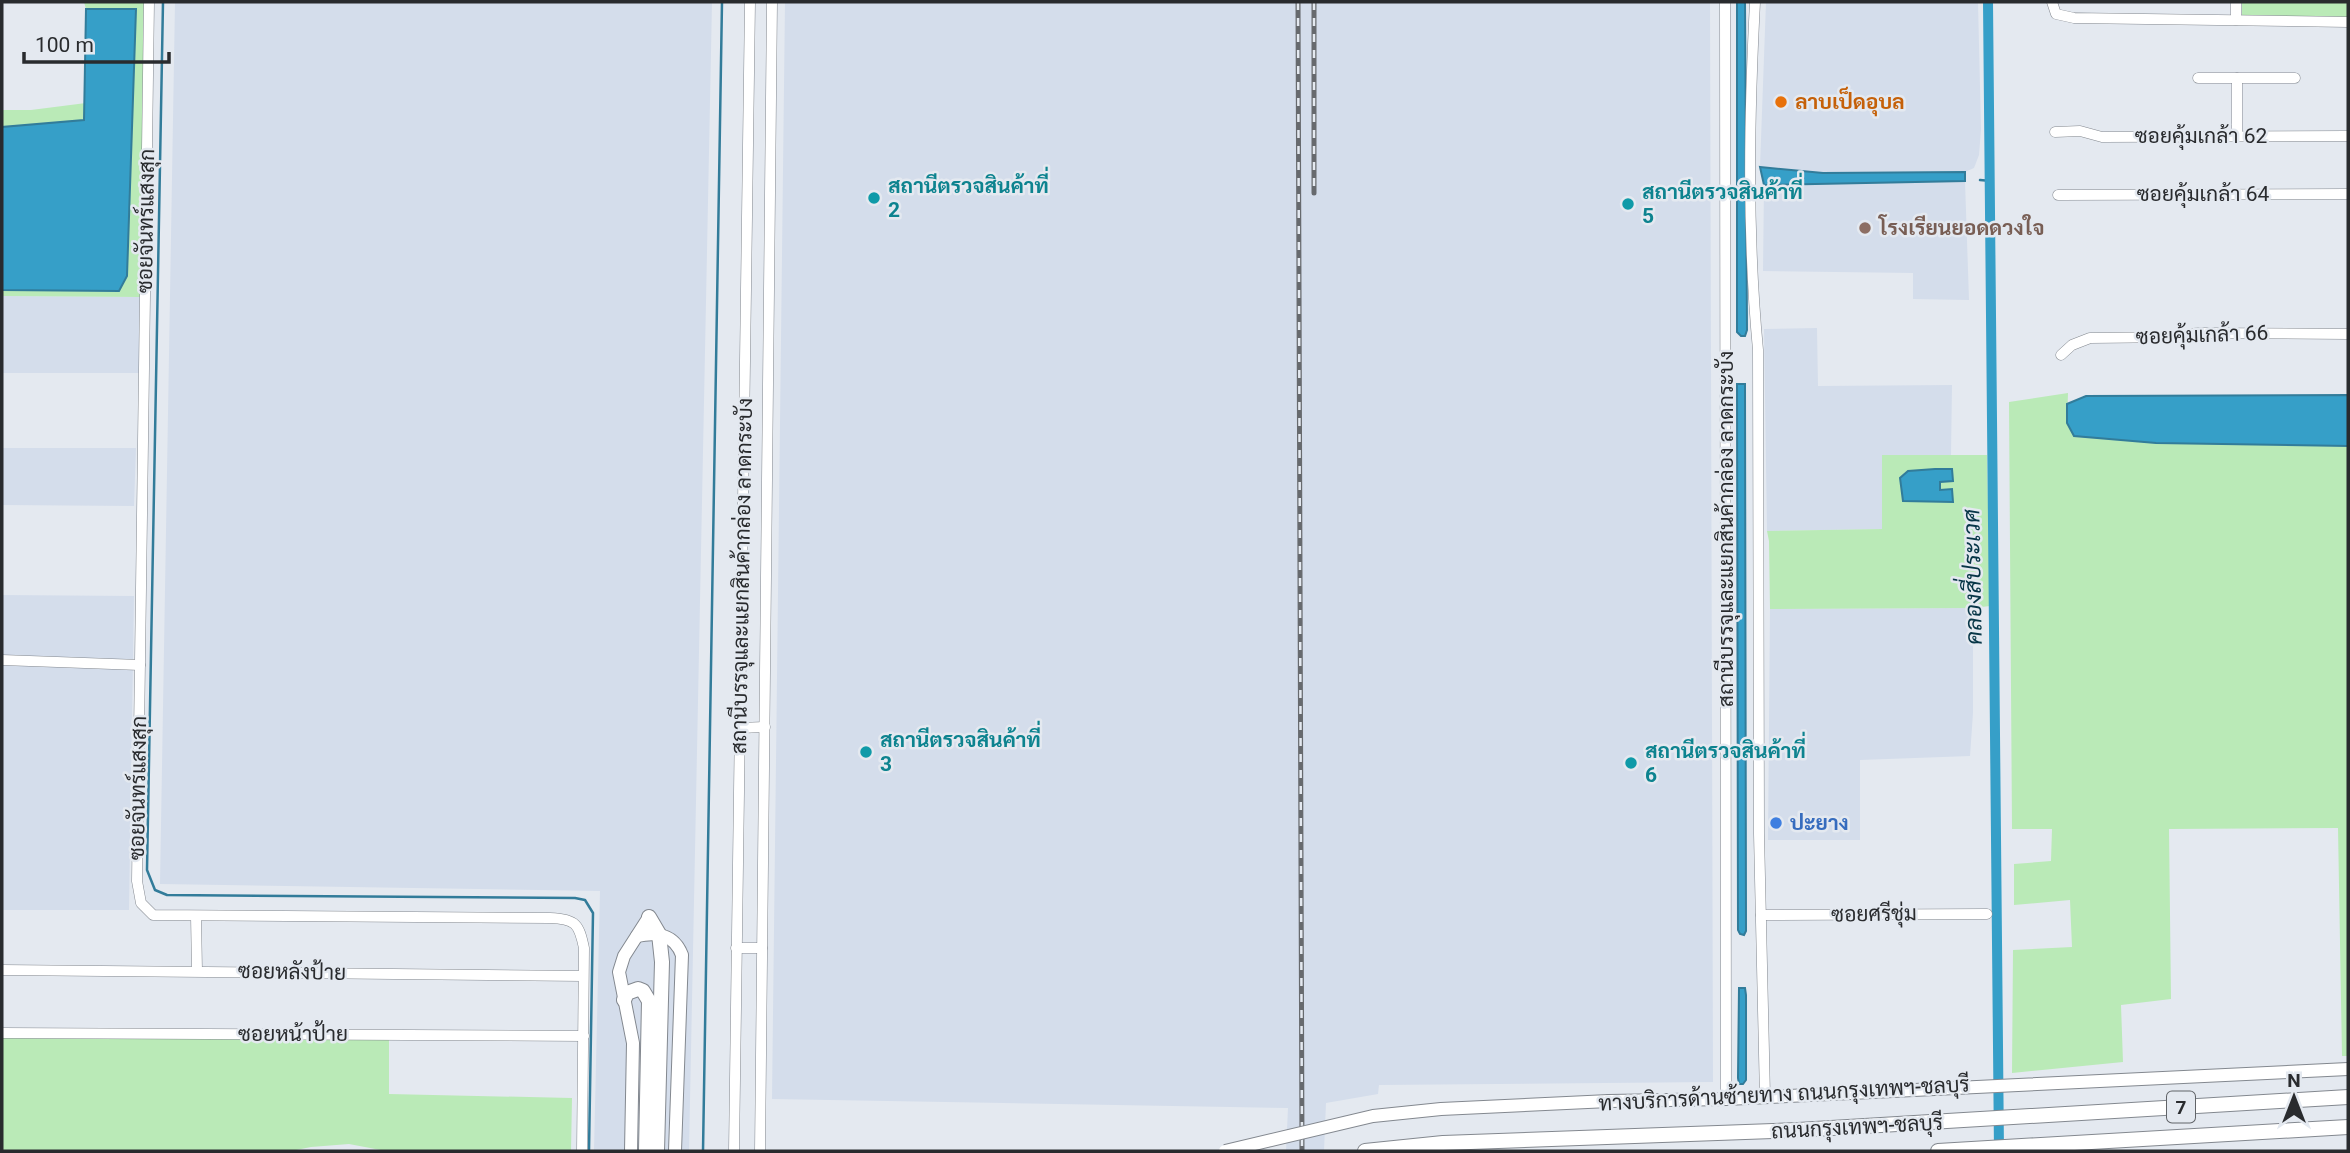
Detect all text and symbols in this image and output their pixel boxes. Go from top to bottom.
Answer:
scale bar [24,21,170,65]
text: 100 m [35,33,94,57]
place label: ลาบเป็ดอุบล [1795,86,1905,117]
marker: ลาบเป็ดอุบล [1773,94,1789,110]
street label: ซอยคุ้มเกล้า 62 [2135,124,2268,150]
street label: ซอยจันทร์แสงสุก [131,149,161,293]
place label: สถานีตรวจสินค้าที่ 2 [888,166,1049,222]
place label: สถานีตรวจสินค้าที่ 5 [1642,172,1803,228]
street label: ซอยคุ้มเกล้า 64 [2137,182,2270,208]
marker: สถานีตรวจสินค้าที่ 2 [866,190,882,206]
marker: สถานีตรวจสินค้าที่ 5 [1620,196,1636,212]
place label: โรงเรียนยอดดวงใจ [1877,214,2044,240]
marker: โรงเรียนยอดดวงใจ [1857,220,1873,236]
street label: ซอยคุ้มเกล้า 66 [2135,321,2269,351]
street label: สถานีบรรจุและแยกสินค้ากล่อง ลาดกระบัง [1713,351,1740,707]
street label: สถานีบรรจุและแยกสินค้ากล่อง ลาดกระบัง [726,398,759,754]
water label: คลองสี่ประเวศ [1950,508,1988,645]
street label: ซอยจันทร์แสงสุก [123,716,153,860]
place label: สถานีตรวจสินค้าที่ 3 [880,720,1041,776]
place label: สถานีตรวจสินค้าที่ 6 [1645,731,1806,787]
marker: สถานีตรวจสินค้าที่ 3 [858,744,874,760]
marker: สถานีตรวจสินค้าที่ 6 [1623,755,1639,771]
place label: ปะยาง [1790,811,1849,835]
marker: ปะยาง [1768,815,1784,831]
street label: ซอยศรีชุ่ม [1831,900,1917,929]
street label: ซอยหลังป้าย [238,957,346,985]
street label: ซอยหน้าป้าย [238,1020,348,1046]
north arrow [2259,1062,2329,1132]
text: N [2287,1069,2301,1092]
street label: ทางบริการด้านซ้ายทาง ถนนกรุงเทพฯ-ชลบุรี [1598,1071,1970,1118]
road number: 7 [2167,1092,2195,1122]
street label: ถนนกรุงเทพฯ-ชลบุรี [1770,1110,1944,1145]

